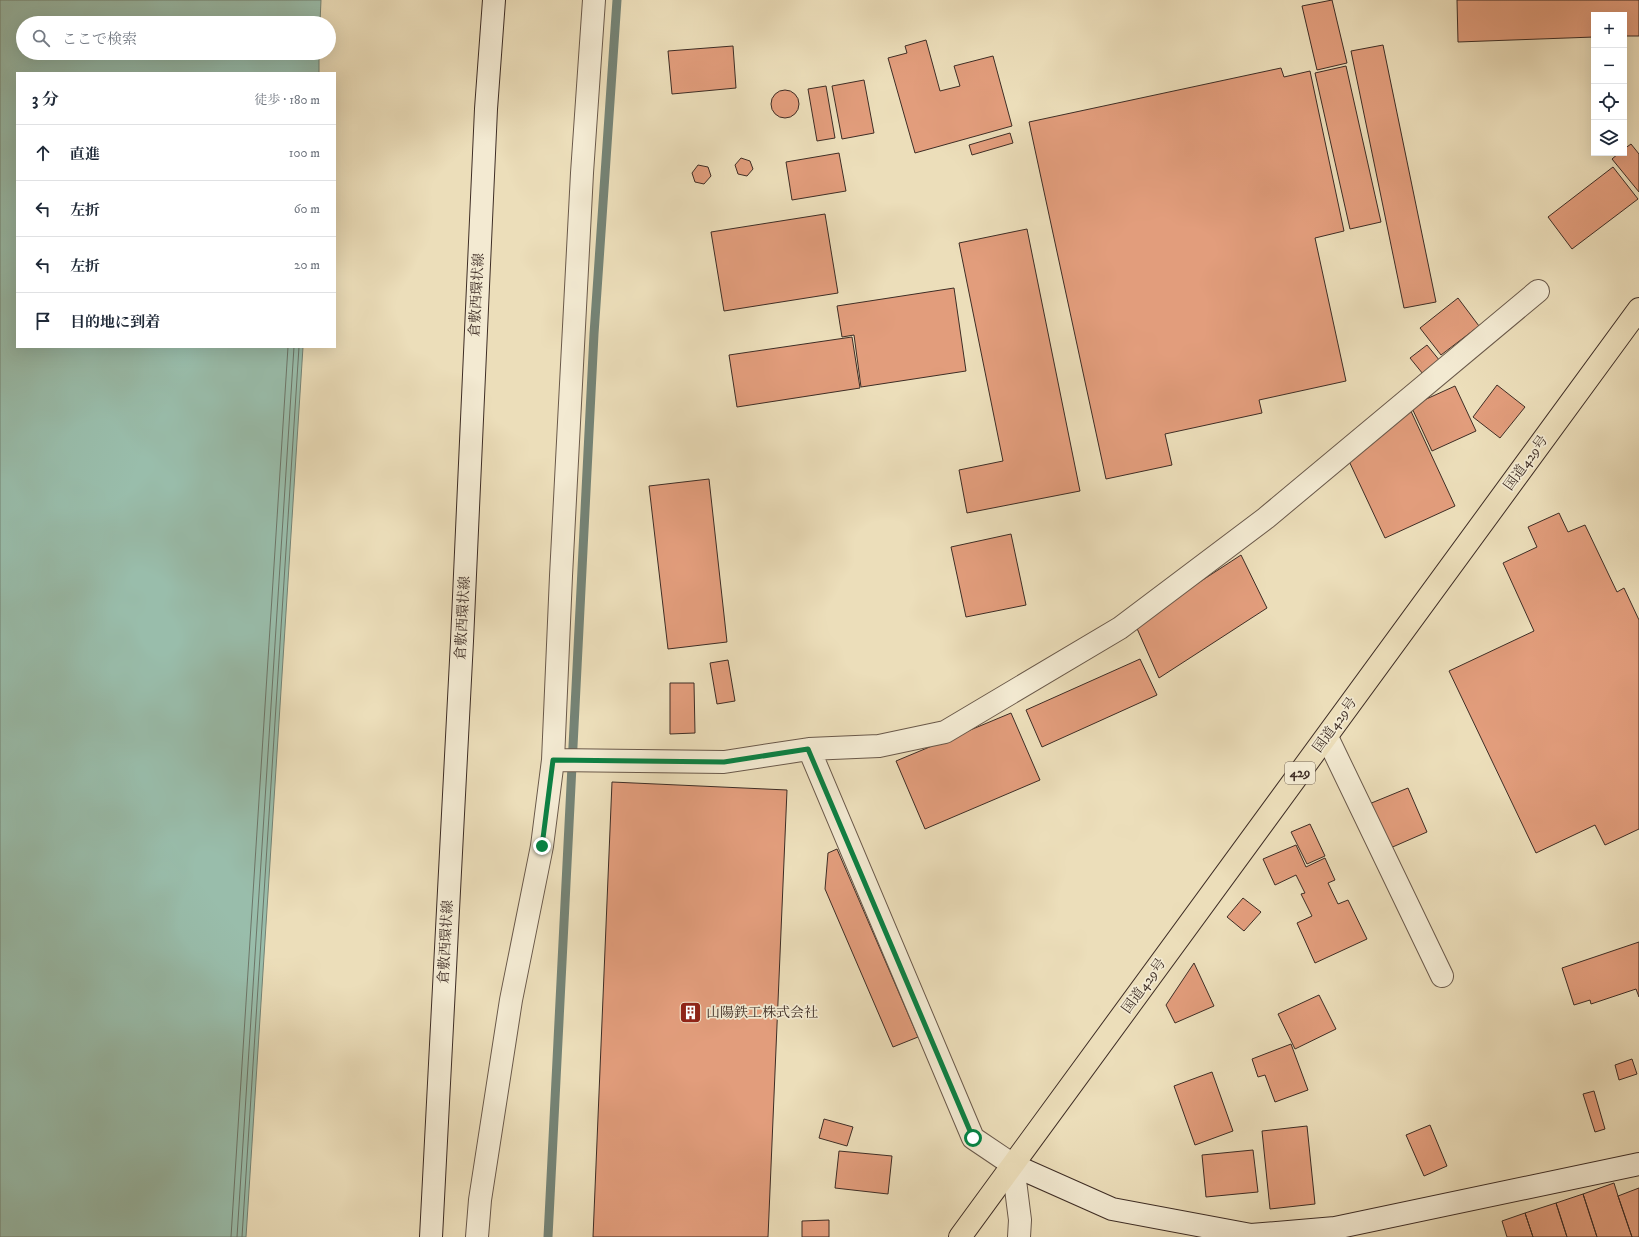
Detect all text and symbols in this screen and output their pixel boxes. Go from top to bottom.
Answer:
map controls [1591,12,1627,156]
button: + [1591,12,1627,48]
search box [16,16,336,60]
icon: search [30,27,52,49]
text: ここで検索 [62,30,137,49]
button: − [1591,48,1627,84]
button: locate [1591,84,1627,120]
text: 3 分 [32,89,59,111]
text: 徒歩 · 180 m [254,92,320,108]
button: layers [1591,120,1627,156]
icon: ahead [32,142,54,164]
text: 直進 [70,145,100,164]
text: 100 m [289,145,320,161]
icon: left [32,198,54,220]
text: 左折 [70,201,100,220]
text: 60 m [294,201,320,217]
street label: 倉敷西環状線 [466,253,488,337]
icon: left [32,254,54,276]
text: 左折 [70,257,100,276]
text: 20 m [294,257,320,273]
icon: arrive [32,310,54,332]
text: 目的地に到着 [70,313,160,332]
street label: 国道429号 [1500,432,1552,494]
street label: 倉敷西環状線 [452,576,474,660]
street label: 国道429号 [1309,694,1361,756]
road number: 429 [1285,762,1315,784]
route end [533,837,551,855]
street label: 倉敷西環状線 [435,900,457,984]
street label: 国道429号 [1118,955,1170,1017]
building icon: 山陽鉄工株式会社 [677,1000,703,1026]
place label: 山陽鉄工株式会社 [706,1004,818,1022]
route start [964,1129,982,1147]

